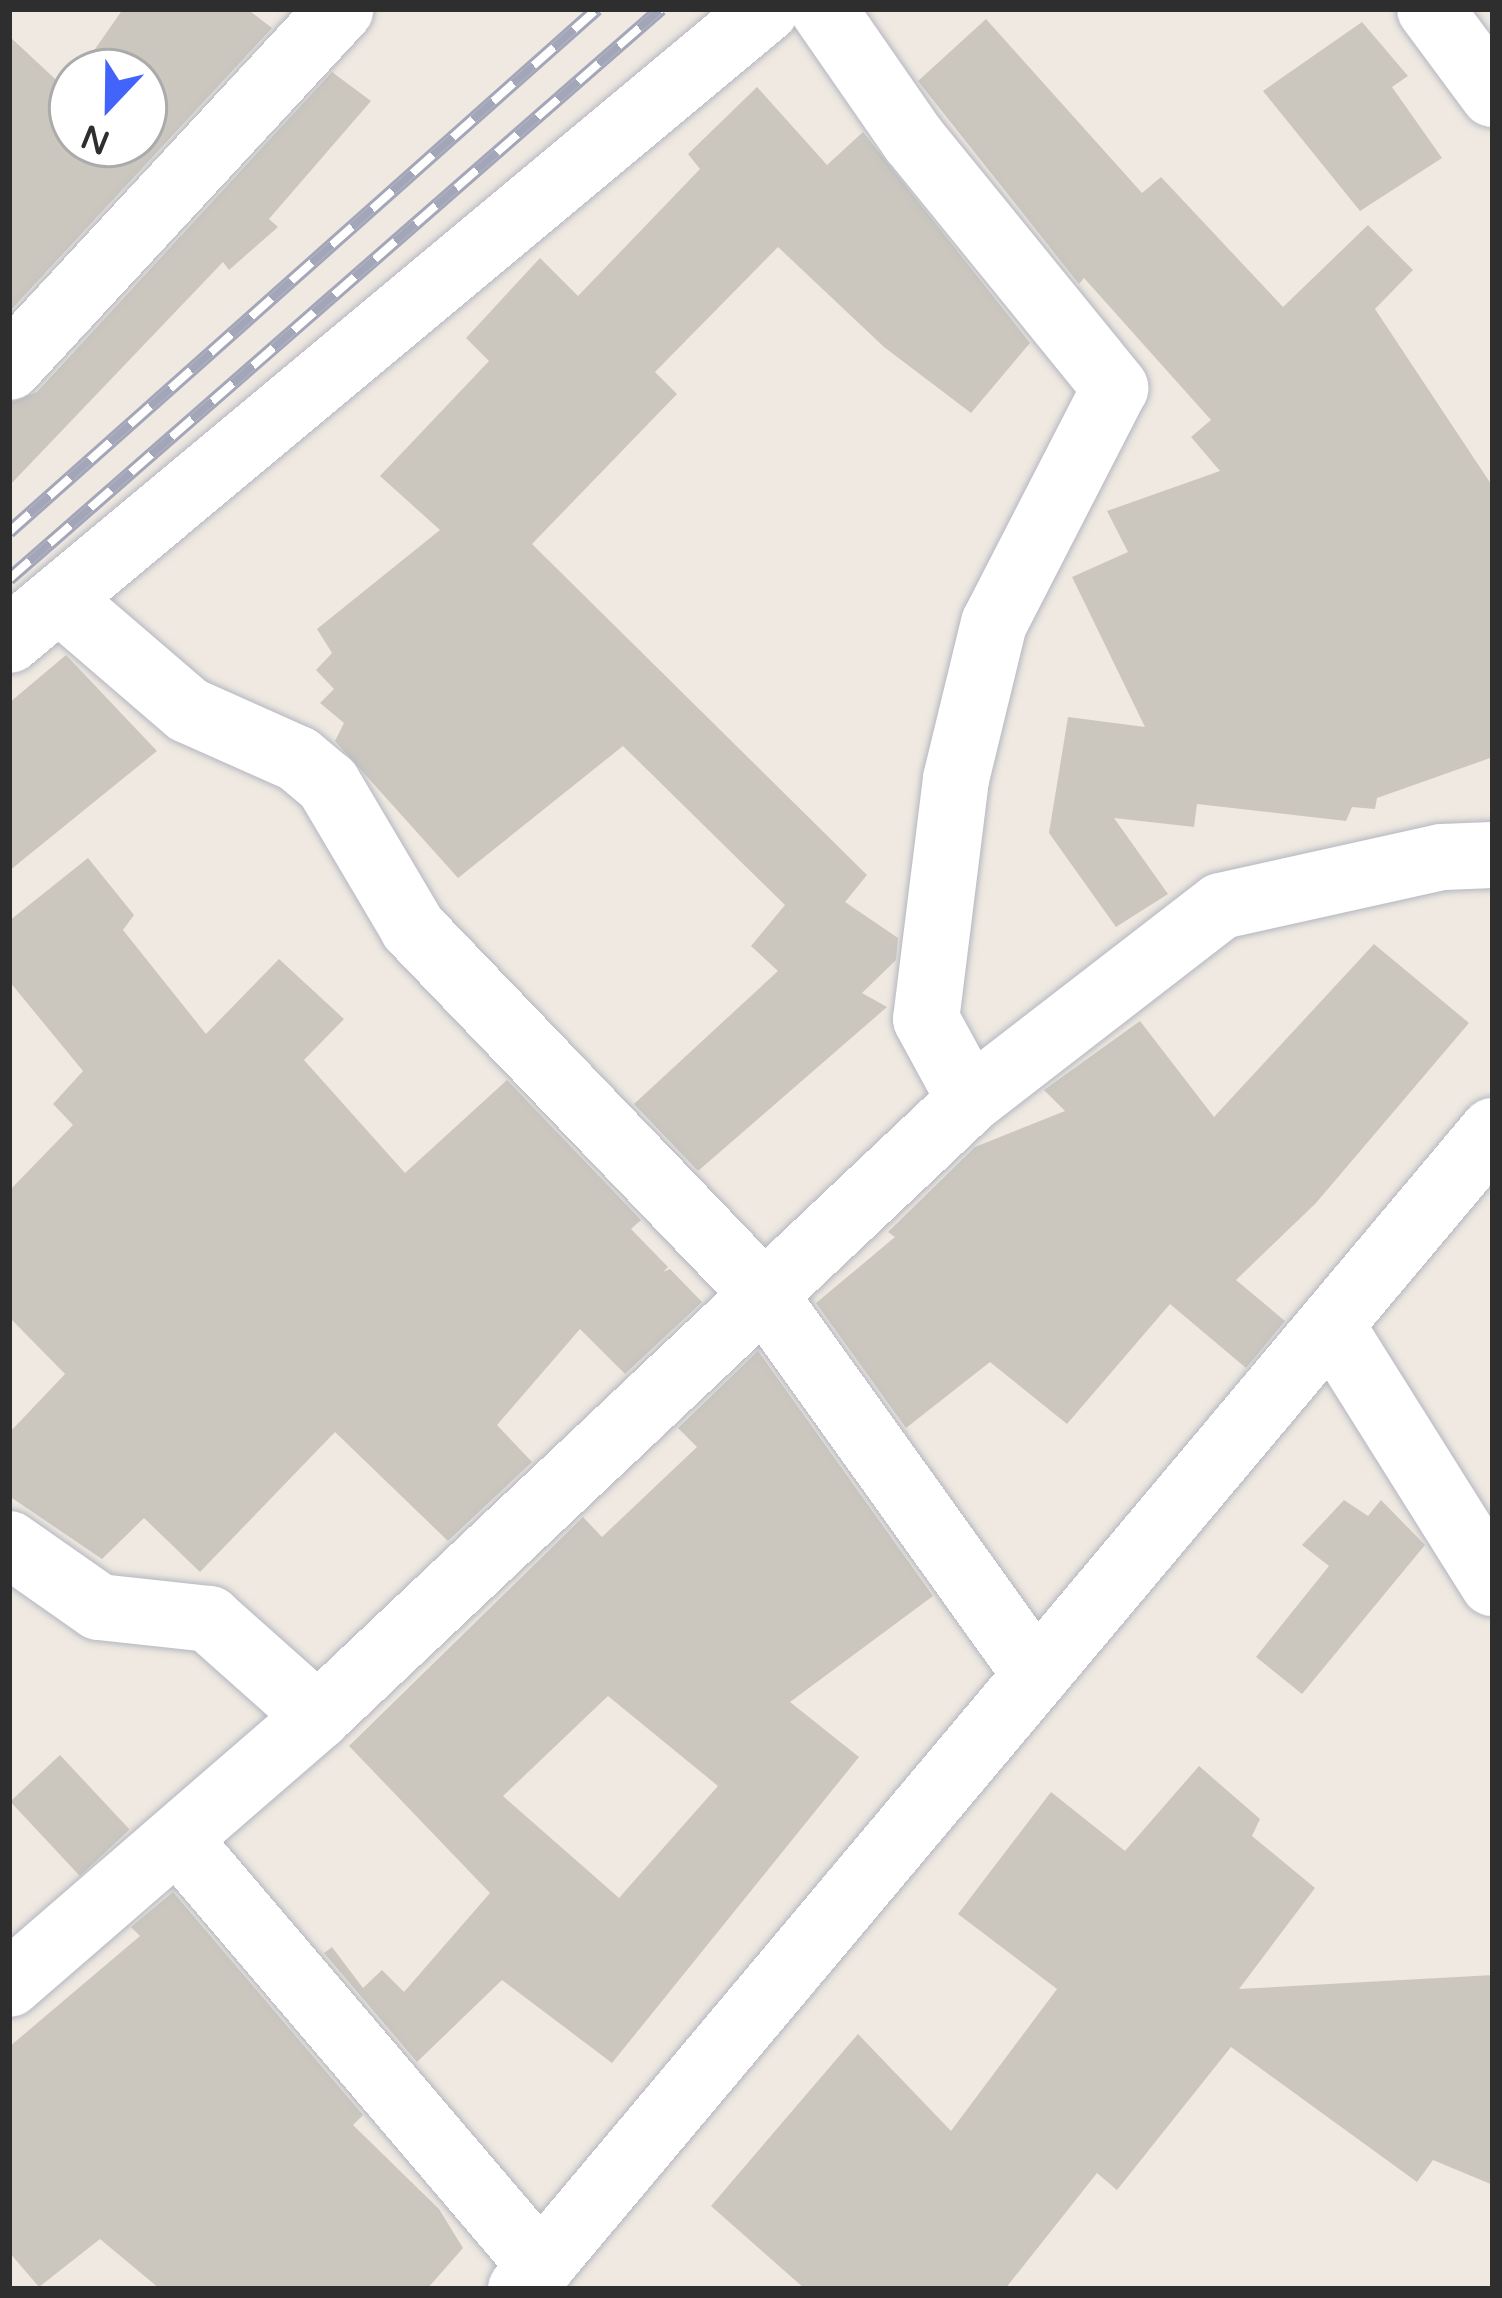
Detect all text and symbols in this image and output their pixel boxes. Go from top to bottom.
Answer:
north arrow [48,48,168,168]
text: N [76,116,115,162]

